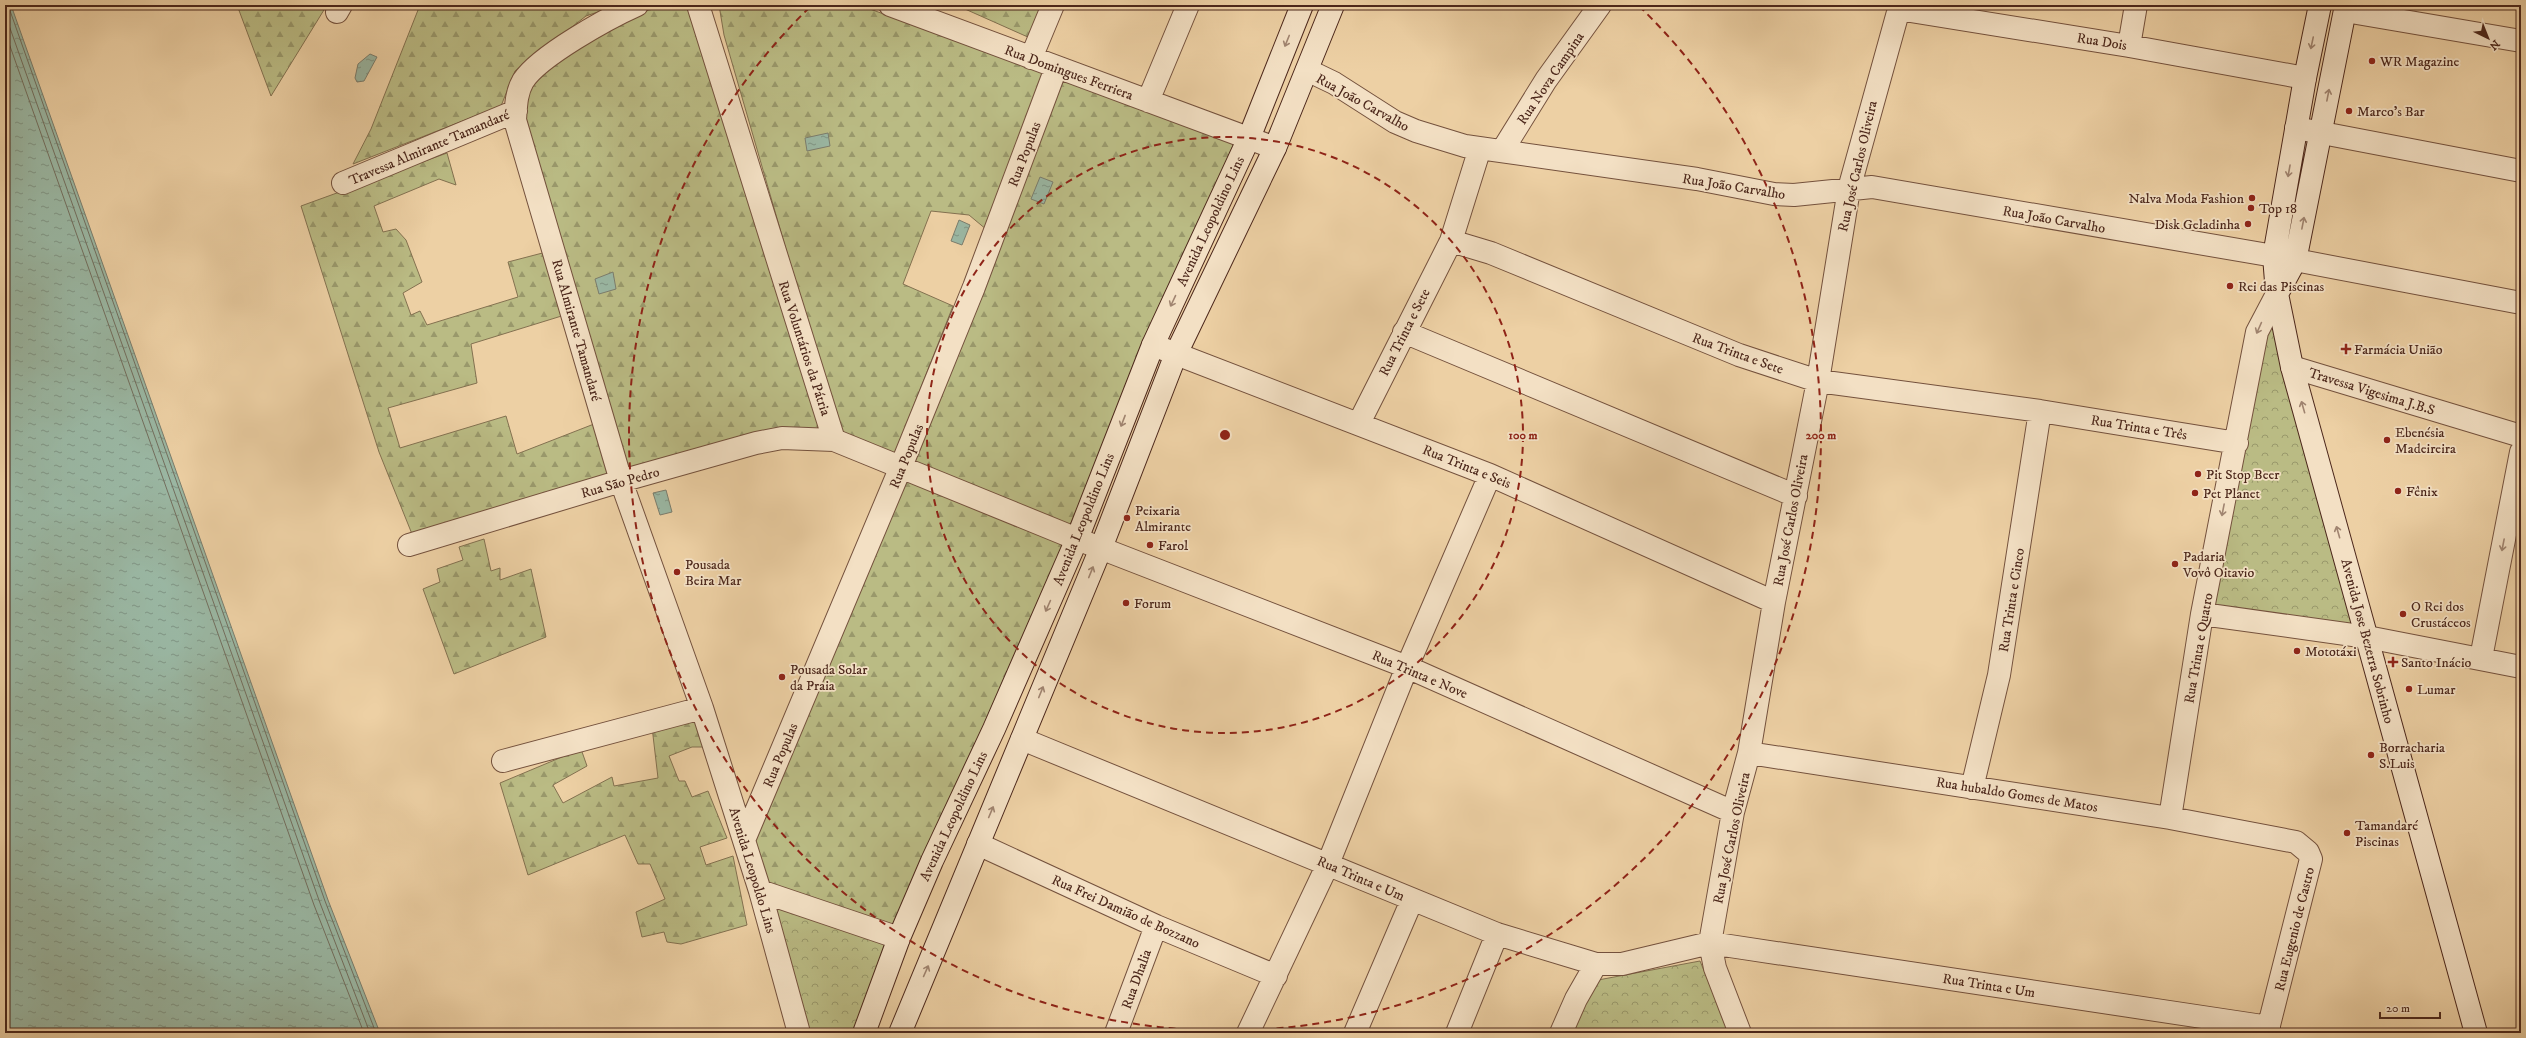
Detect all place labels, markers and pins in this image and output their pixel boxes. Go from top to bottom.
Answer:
place label: WR Magazine [2379,53,2460,71]
marker: WR Magazine [2367,56,2377,66]
place label: Marco's Bar [2357,103,2426,121]
marker: Marco's Bar [2344,106,2354,116]
place label: Nalva Moda Fashion [2128,190,2245,208]
marker: Nalva Moda Fashion [2247,193,2257,203]
place label: Top 18 [2259,200,2297,218]
marker: Top 18 [2246,203,2256,213]
place label: Disk Geladinha [2154,216,2240,234]
marker: Disk Geladinha [2243,219,2253,229]
place label: Rei das Piscinas [2238,278,2325,296]
marker: Rei das Piscinas [2225,281,2235,291]
place label: Farmácia União [2354,341,2443,359]
marker: Farmácia União [2341,344,2351,354]
place label: Ebenésia Madeireira [2395,424,2456,458]
centre of rings [1218,428,1232,442]
marker: Ebenésia Madeireira [2382,435,2392,445]
place label: Pit Stop Beer [2206,466,2280,484]
marker: Pit Stop Beer [2193,469,2203,479]
place label: Fênix [2406,483,2438,501]
place label: Pet Planet [2203,485,2261,503]
marker: Fênix [2393,486,2403,496]
marker: Pet Planet [2190,488,2200,498]
place label: Peixaria Almirante [1135,502,1191,536]
marker: Peixaria Almirante [1122,513,1132,523]
place label: Farol [1158,537,1189,555]
marker: Farol [1145,540,1155,550]
place label: Padaria Vovô Oitavio [2182,548,2254,582]
place label: Pousada Beira Mar [685,556,742,590]
marker: Padaria Vovô Oitavio [2170,559,2180,569]
marker: Pousada Beira Mar [672,567,682,577]
place label: Forum [1134,595,1172,613]
marker: Forum [1121,598,1131,608]
place label: O Rei dos Crustáceos [2411,598,2471,632]
marker: O Rei dos Crustáceos [2398,609,2408,619]
place label: Mototáxi [2305,643,2357,661]
marker: Mototáxi [2292,646,2302,656]
place label: Santo Inácio [2401,654,2471,672]
marker: Santo Inácio [2388,657,2398,667]
place label: Pousada Solar da Praia [790,661,868,695]
marker: Pousada Solar da Praia [777,672,787,682]
place label: Lumar [2417,681,2456,699]
marker: Lumar [2404,684,2414,694]
place label: Borracharia S.Luis [2379,739,2445,773]
marker: Borracharia S.Luis [2366,750,2376,760]
place label: Tamandaré Piscinas [2355,817,2418,851]
marker: Tamandaré Piscinas [2342,828,2352,838]

